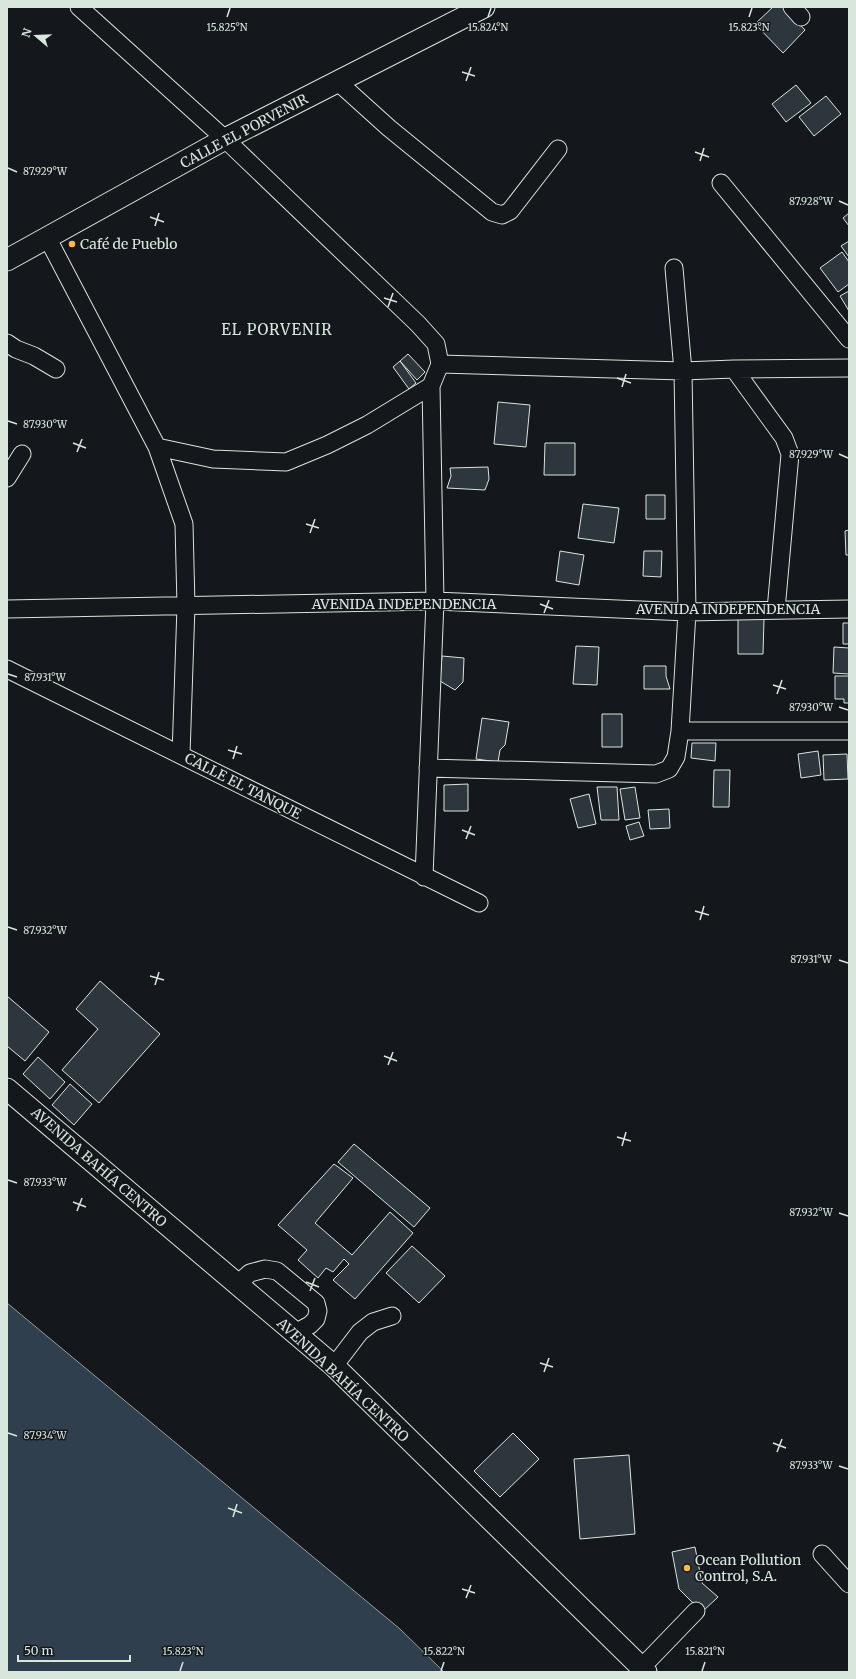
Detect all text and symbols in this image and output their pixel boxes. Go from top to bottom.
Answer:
north arrow [16,16,56,56]
text: 15.825°N [207,21,248,34]
text: 15.824°N [468,21,508,34]
text: 15.823°N [729,21,770,34]
text: N [19,26,35,39]
street label: CALLE EL PORVENIR [177,90,311,172]
text: 87.929°W [23,165,68,178]
text: 87.928°W [789,195,834,208]
place label: Café de Pueblo [80,235,177,253]
marker: Café de Pueblo [67,239,77,249]
district label: EL PORVENIR [221,320,333,339]
text: 87.930°W [23,418,68,431]
text: 87.929°W [789,448,834,461]
street label: AVENIDA INDEPENDENCIA [311,595,496,613]
street label: AVENIDA INDEPENDENCIA [635,600,820,618]
text: 87.931°W [24,671,67,684]
text: 87.930°W [789,701,834,714]
street label: CALLE EL TANQUE [182,749,304,823]
text: 87.932°W [23,924,68,937]
text: 87.931°W [790,953,833,966]
street label: AVENIDA BAHÍA CENTRO [27,1102,171,1231]
text: 87.933°W [24,1176,68,1189]
text: 87.932°W [789,1206,834,1219]
street label: AVENIDA BAHÍA CENTRO [272,1313,413,1446]
text: 87.934°W [24,1429,67,1442]
text: 87.933°W [790,1459,834,1472]
place label: Ocean Pollution Control, S.A. [695,1551,801,1585]
marker: Ocean Pollution Control, S.A. [682,1563,692,1573]
scale bar [18,1637,130,1663]
text: 50 m [24,1643,53,1658]
text: 15.823°N [163,1645,204,1658]
text: 15.822°N [423,1645,465,1658]
text: 15.821°N [685,1645,725,1658]

